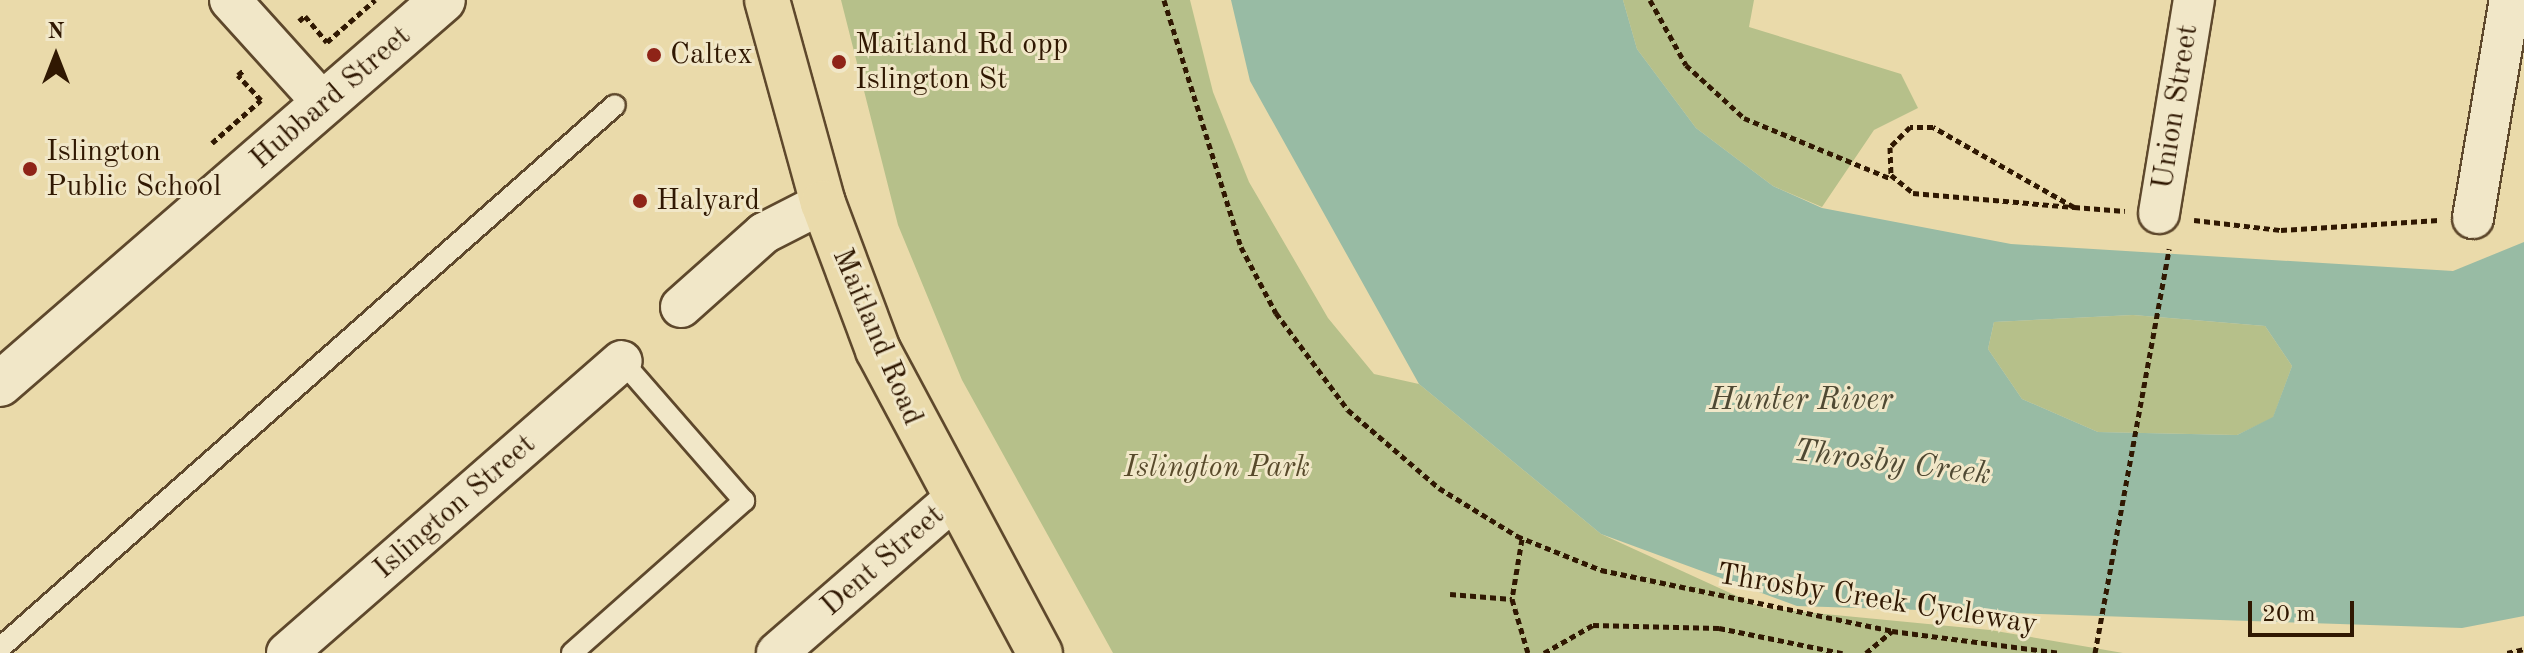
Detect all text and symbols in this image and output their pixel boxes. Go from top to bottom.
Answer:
north arrow [16,16,96,96]
street label: Hubbard Street [243,18,419,178]
text: N [48,21,64,43]
street label: Union Street [2145,22,2207,192]
place label: Maitland Rd opp Islington St [855,27,1068,98]
place label: Caltex [670,37,753,73]
marker: Caltex [645,46,663,64]
marker: Maitland Rd opp Islington St [830,53,848,71]
place label: Islington Public School [46,134,221,204]
marker: Islington Public School [21,160,39,178]
place label: Halyard [656,183,760,219]
marker: Halyard [631,192,649,210]
street label: Maitland Road [824,243,930,431]
water label: Hunter River [1709,382,1893,420]
street label: Islington Street [367,427,543,587]
water label: Throsby Creek [1791,433,1993,495]
park label: Islington Park [1124,450,1310,486]
street label: Dent Street [814,498,952,624]
street label: Throsby Creek Cycleway [1714,557,2040,643]
scale bar [2252,585,2358,635]
text: 20 m [2262,603,2316,627]

